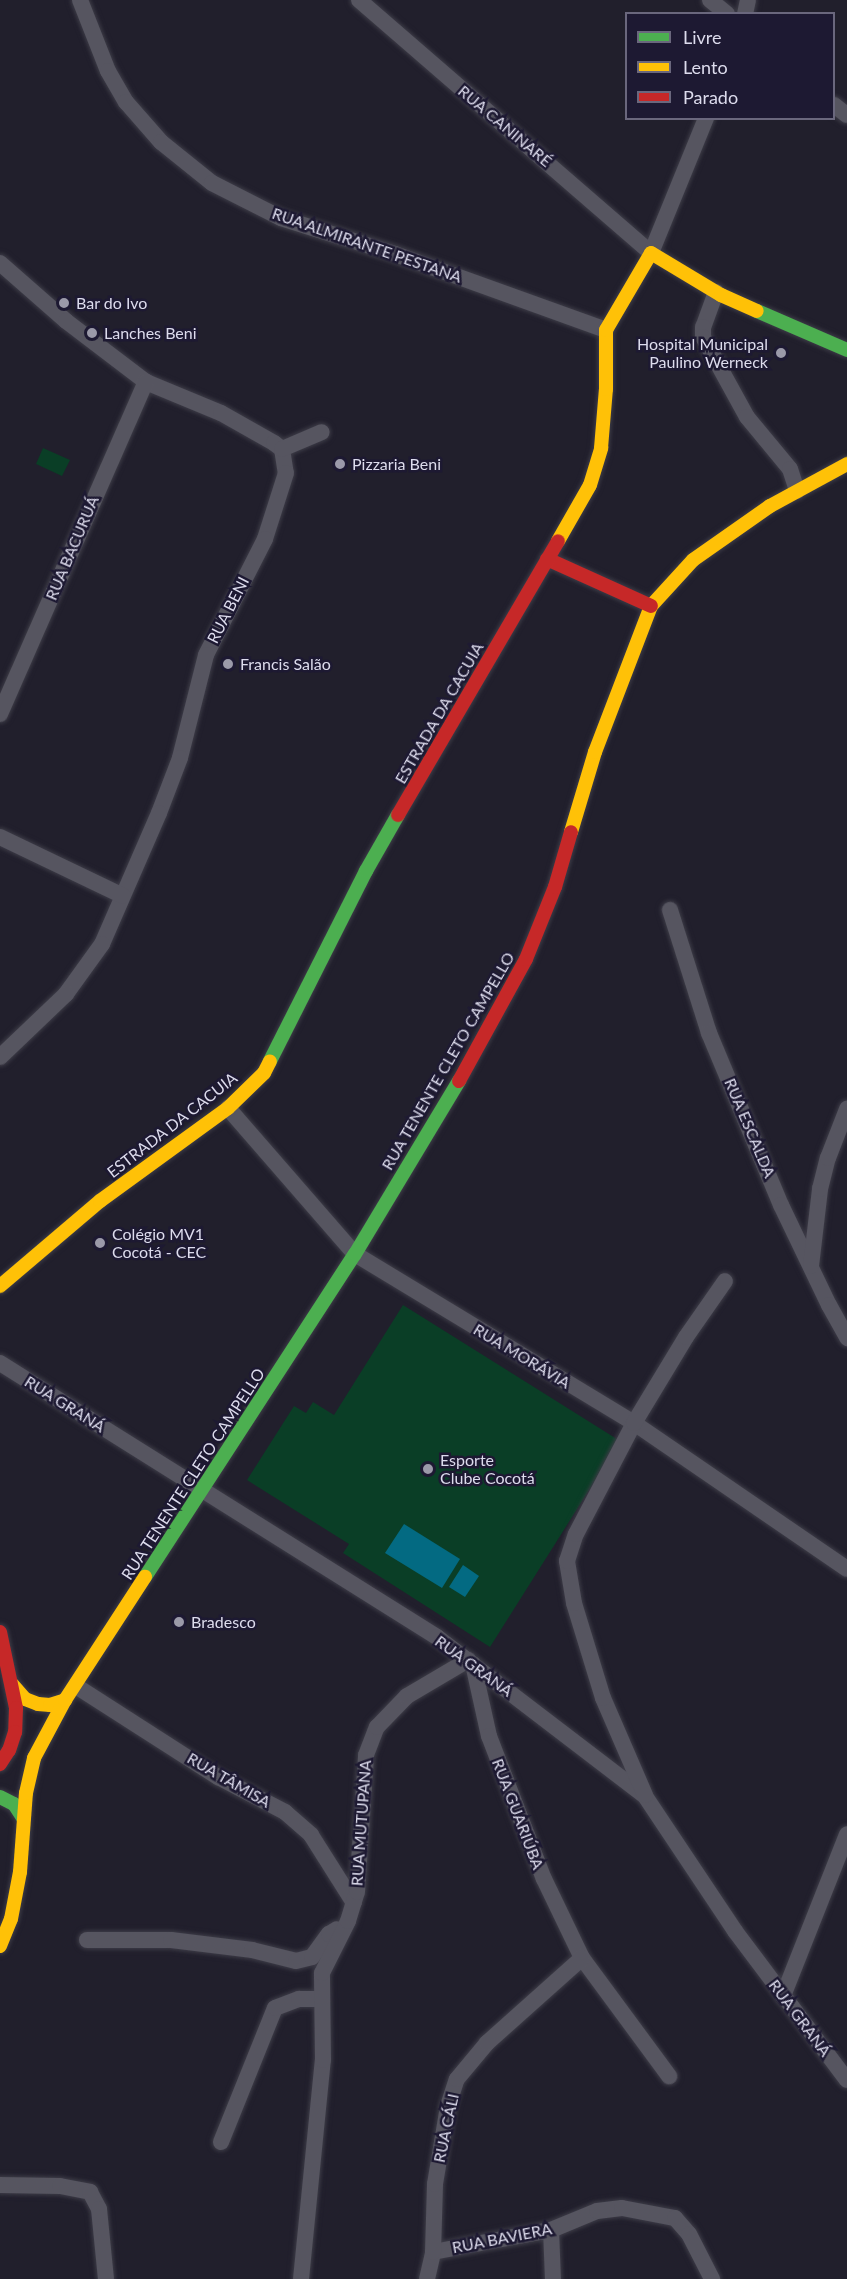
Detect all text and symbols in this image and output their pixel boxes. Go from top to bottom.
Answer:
legend [625,12,835,120]
text: Livre [683,26,722,48]
text: Lento [683,56,728,78]
street label: RUA CANINARÉ [454,81,556,171]
text: Parado [683,86,738,108]
street label: RUA ALMIRANTE PESTANA [269,203,465,287]
place label: Bar do Ivo [76,293,148,313]
marker: Bar do Ivo [57,296,71,310]
place label: Lanches Beni [104,323,197,343]
marker: Lanches Beni [85,326,99,340]
place label: Hospital Municipal Paulino Werneck [637,334,768,372]
marker: Hospital Municipal Paulino Werneck [772,344,790,362]
place label: Pizzaria Beni [352,454,441,474]
marker: Pizzaria Beni [333,457,347,471]
street label: RUA BACURUÁ [41,493,103,603]
street label: RUA BENI [203,573,253,647]
street label: ESTRADA DA CACUIA [390,639,488,787]
place label: Francis Salão [240,654,331,674]
marker: Francis Salão [221,657,235,671]
street label: RUA TENENTE CLETO CAMPELLO [377,948,519,1174]
street label: ESTRADA DA CACUIA [103,1068,241,1182]
street label: RUA ESCALDA [720,1075,780,1181]
place label: Colégio MV1 Cocotá - CEC [112,1224,206,1262]
marker: Colégio MV1 Cocotá - CEC [93,1236,107,1250]
street label: RUA MORÁVIA [470,1319,574,1393]
street label: RUA TENENTE CLETO CAMPELLO [117,1364,269,1584]
street label: RUA GRANÁ [21,1371,109,1437]
place label: Esporte Clube Cocotá [440,1450,535,1488]
marker: Esporte Clube Cocotá [421,1462,435,1476]
place label: Bradesco [191,1612,256,1632]
marker: Bradesco [172,1615,186,1629]
street label: RUA GRANÁ [431,1631,517,1701]
street label: RUA TÂMISA [183,1748,275,1812]
street label: RUA GUARIÚBA [488,1756,548,1872]
street label: RUA MUTUPANA [347,1759,375,1887]
street label: RUA GRANÁ [765,1975,835,2061]
street label: RUA CÁLI [429,2091,463,2165]
street label: RUA BAVIERA [450,2219,554,2257]

